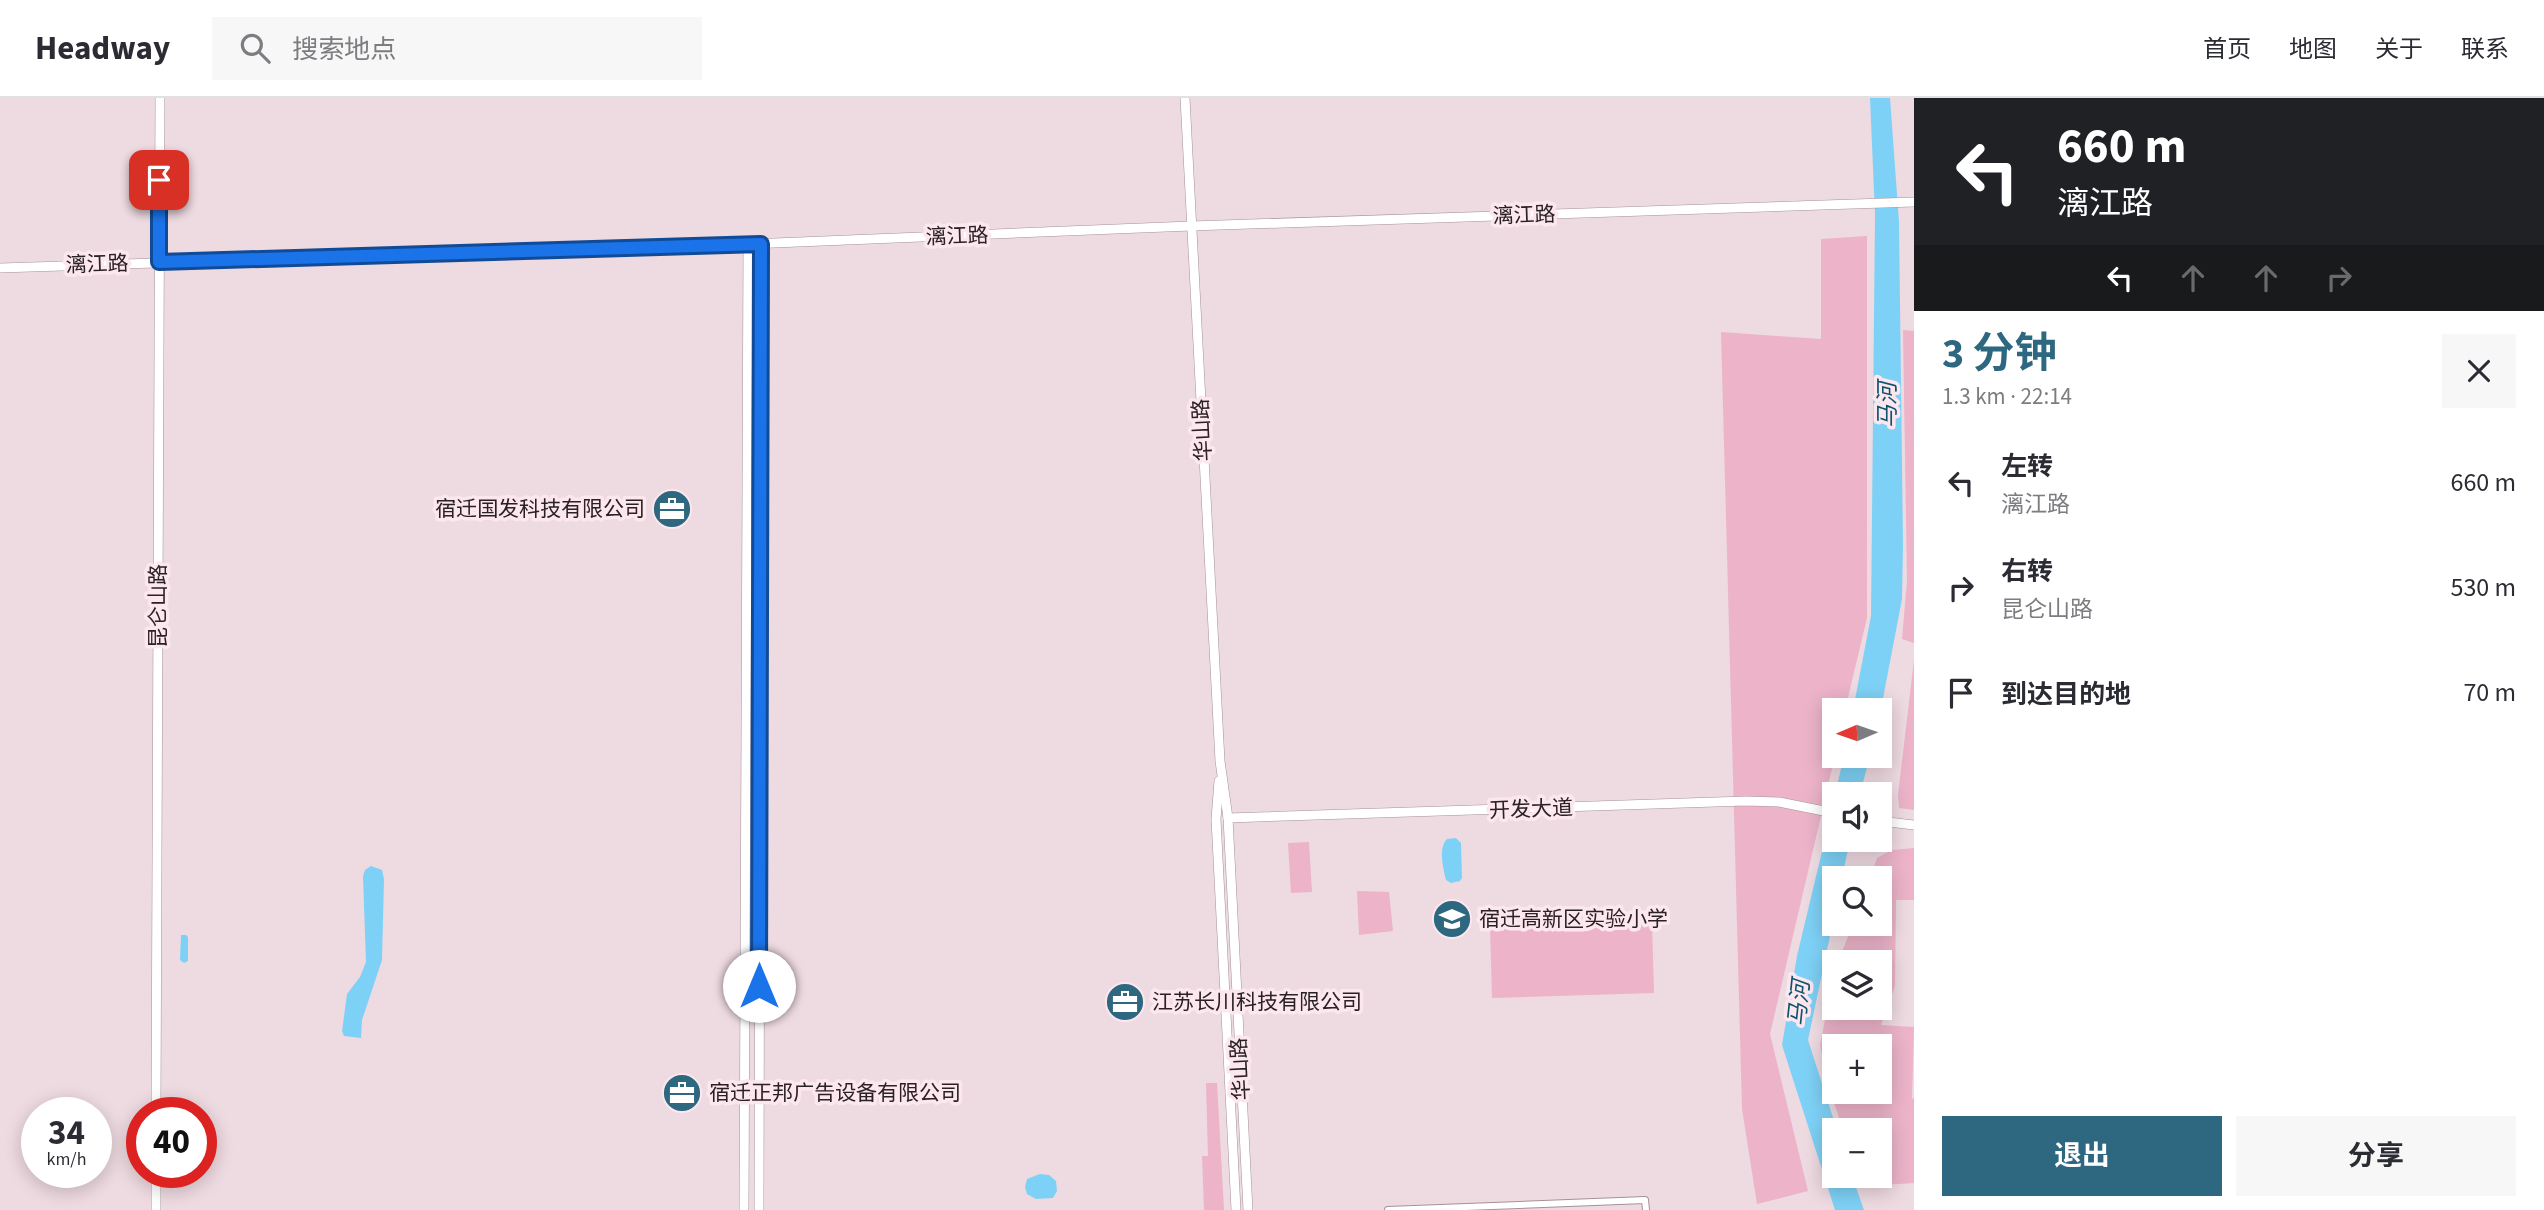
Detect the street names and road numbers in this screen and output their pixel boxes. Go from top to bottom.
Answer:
street label: 漓江路 [1492,199,1556,231]
street label: 漓江路 [925,220,989,252]
street label: 漓江路 [65,248,129,280]
street label: 华山路 [1185,398,1219,462]
street label: 昆仑山路 [143,564,173,648]
street label: 开发大道 [1489,793,1573,825]
street label: 华山路 [1223,1037,1257,1101]

